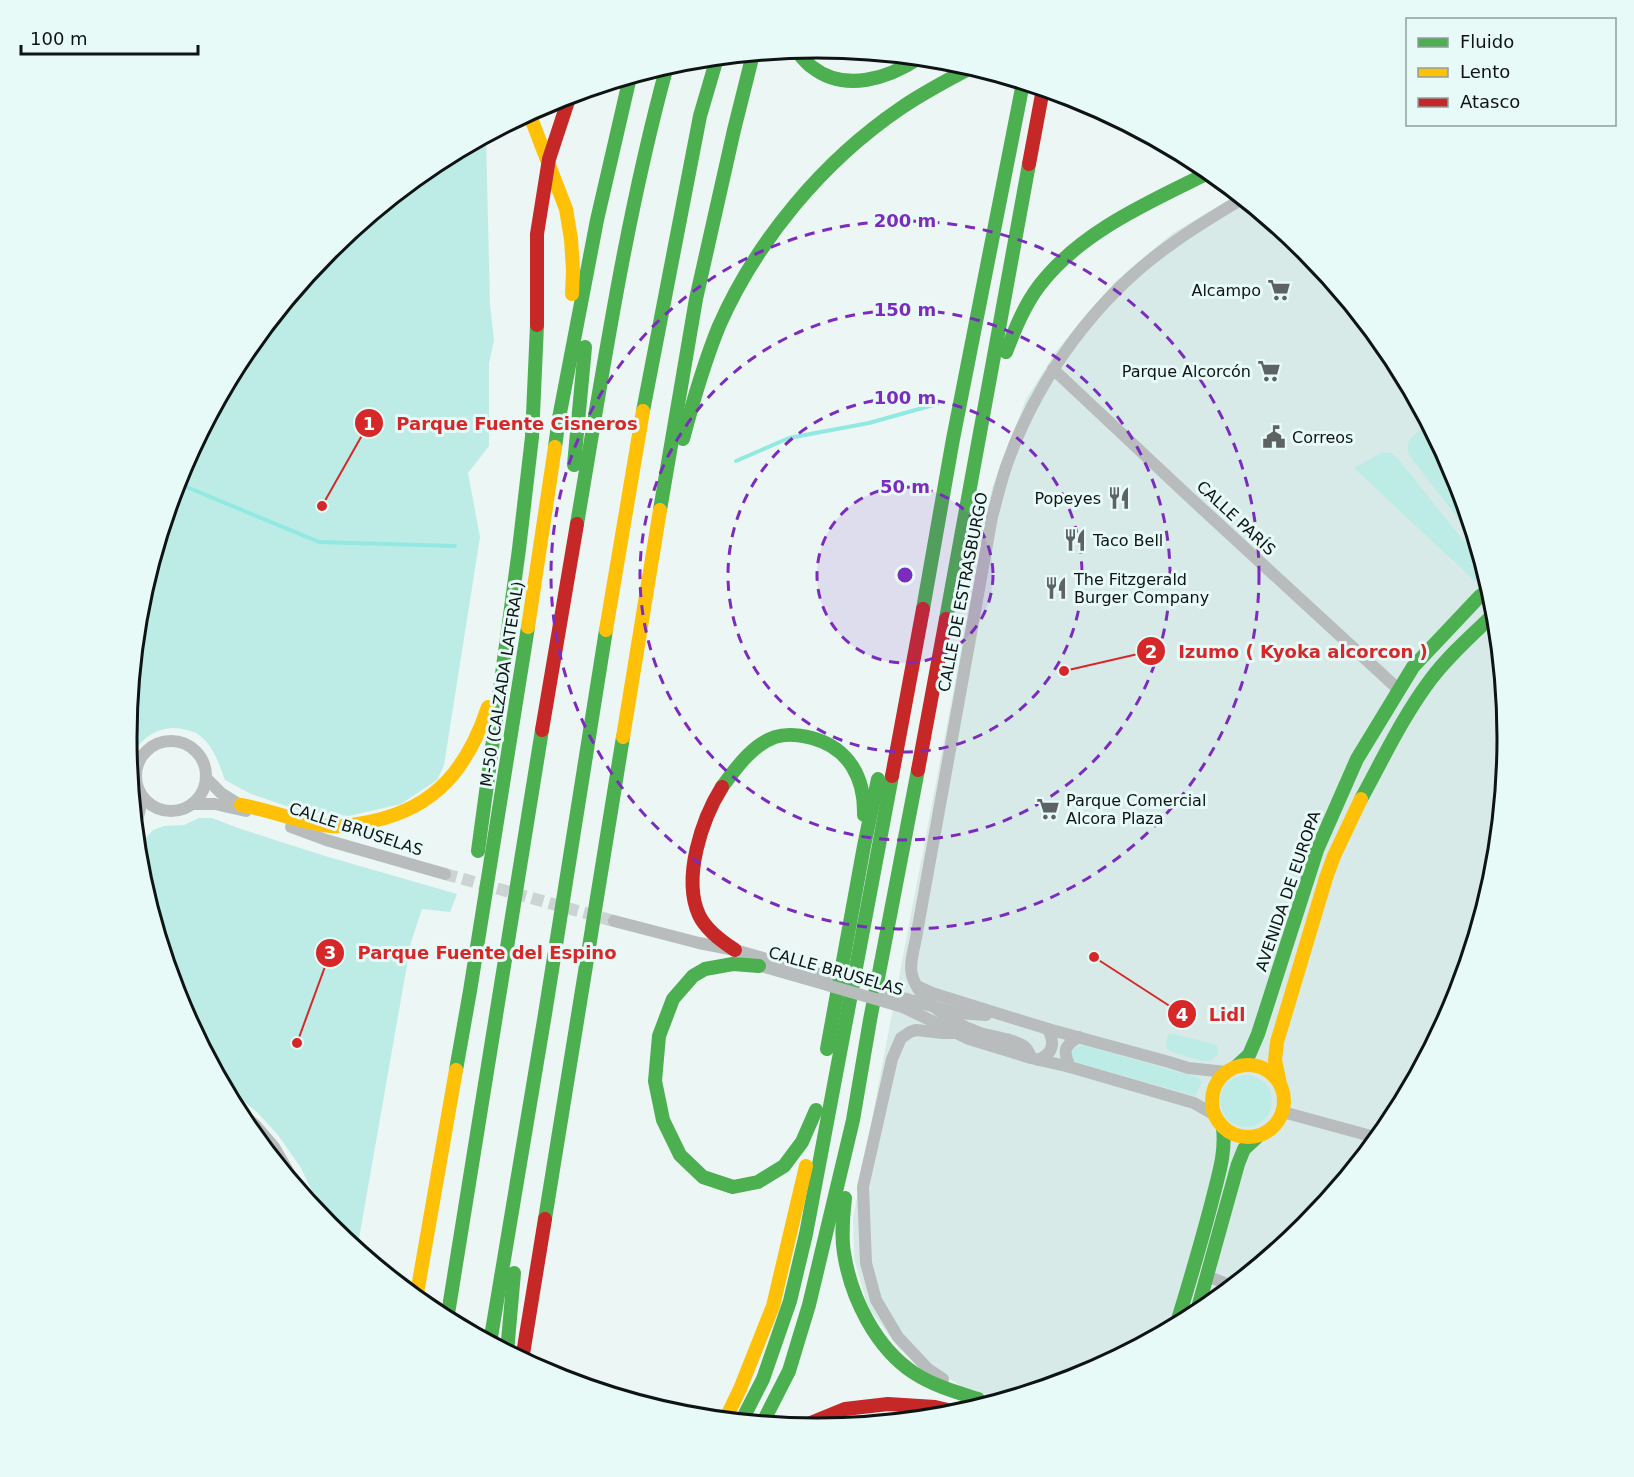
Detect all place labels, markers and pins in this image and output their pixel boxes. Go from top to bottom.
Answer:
supermarket icon: Alcampo [1266,277,1292,303]
place label: Alcampo [1191,281,1261,300]
supermarket icon: Parque Alcorcón [1256,358,1282,384]
place label: Parque Alcorcón [1122,362,1251,381]
callout: Parque Fuente Cisneros [354,405,649,441]
public building icon: Correos [1261,424,1287,450]
place label: Correos [1292,428,1353,447]
restaurant icon: Popeyes [1106,485,1132,511]
place label: Popeyes [1034,489,1101,508]
restaurant icon: Taco Bell [1062,527,1088,553]
place label: Taco Bell [1092,531,1163,550]
centre of rings [895,565,915,585]
place label: The Fitzgerald Burger Company [1073,570,1209,607]
restaurant icon: The Fitzgerald Burger Company [1043,575,1069,601]
callout: Izumo ( Kyoka alcorcon ) [1136,633,1440,669]
place label: Parque Comercial Alcora Plaza [1066,791,1206,828]
supermarket icon: Parque Comercial Alcora Plaza [1035,796,1061,822]
callout: Parque Fuente del Espino [315,935,628,971]
callout: Lidl [1167,996,1257,1032]

